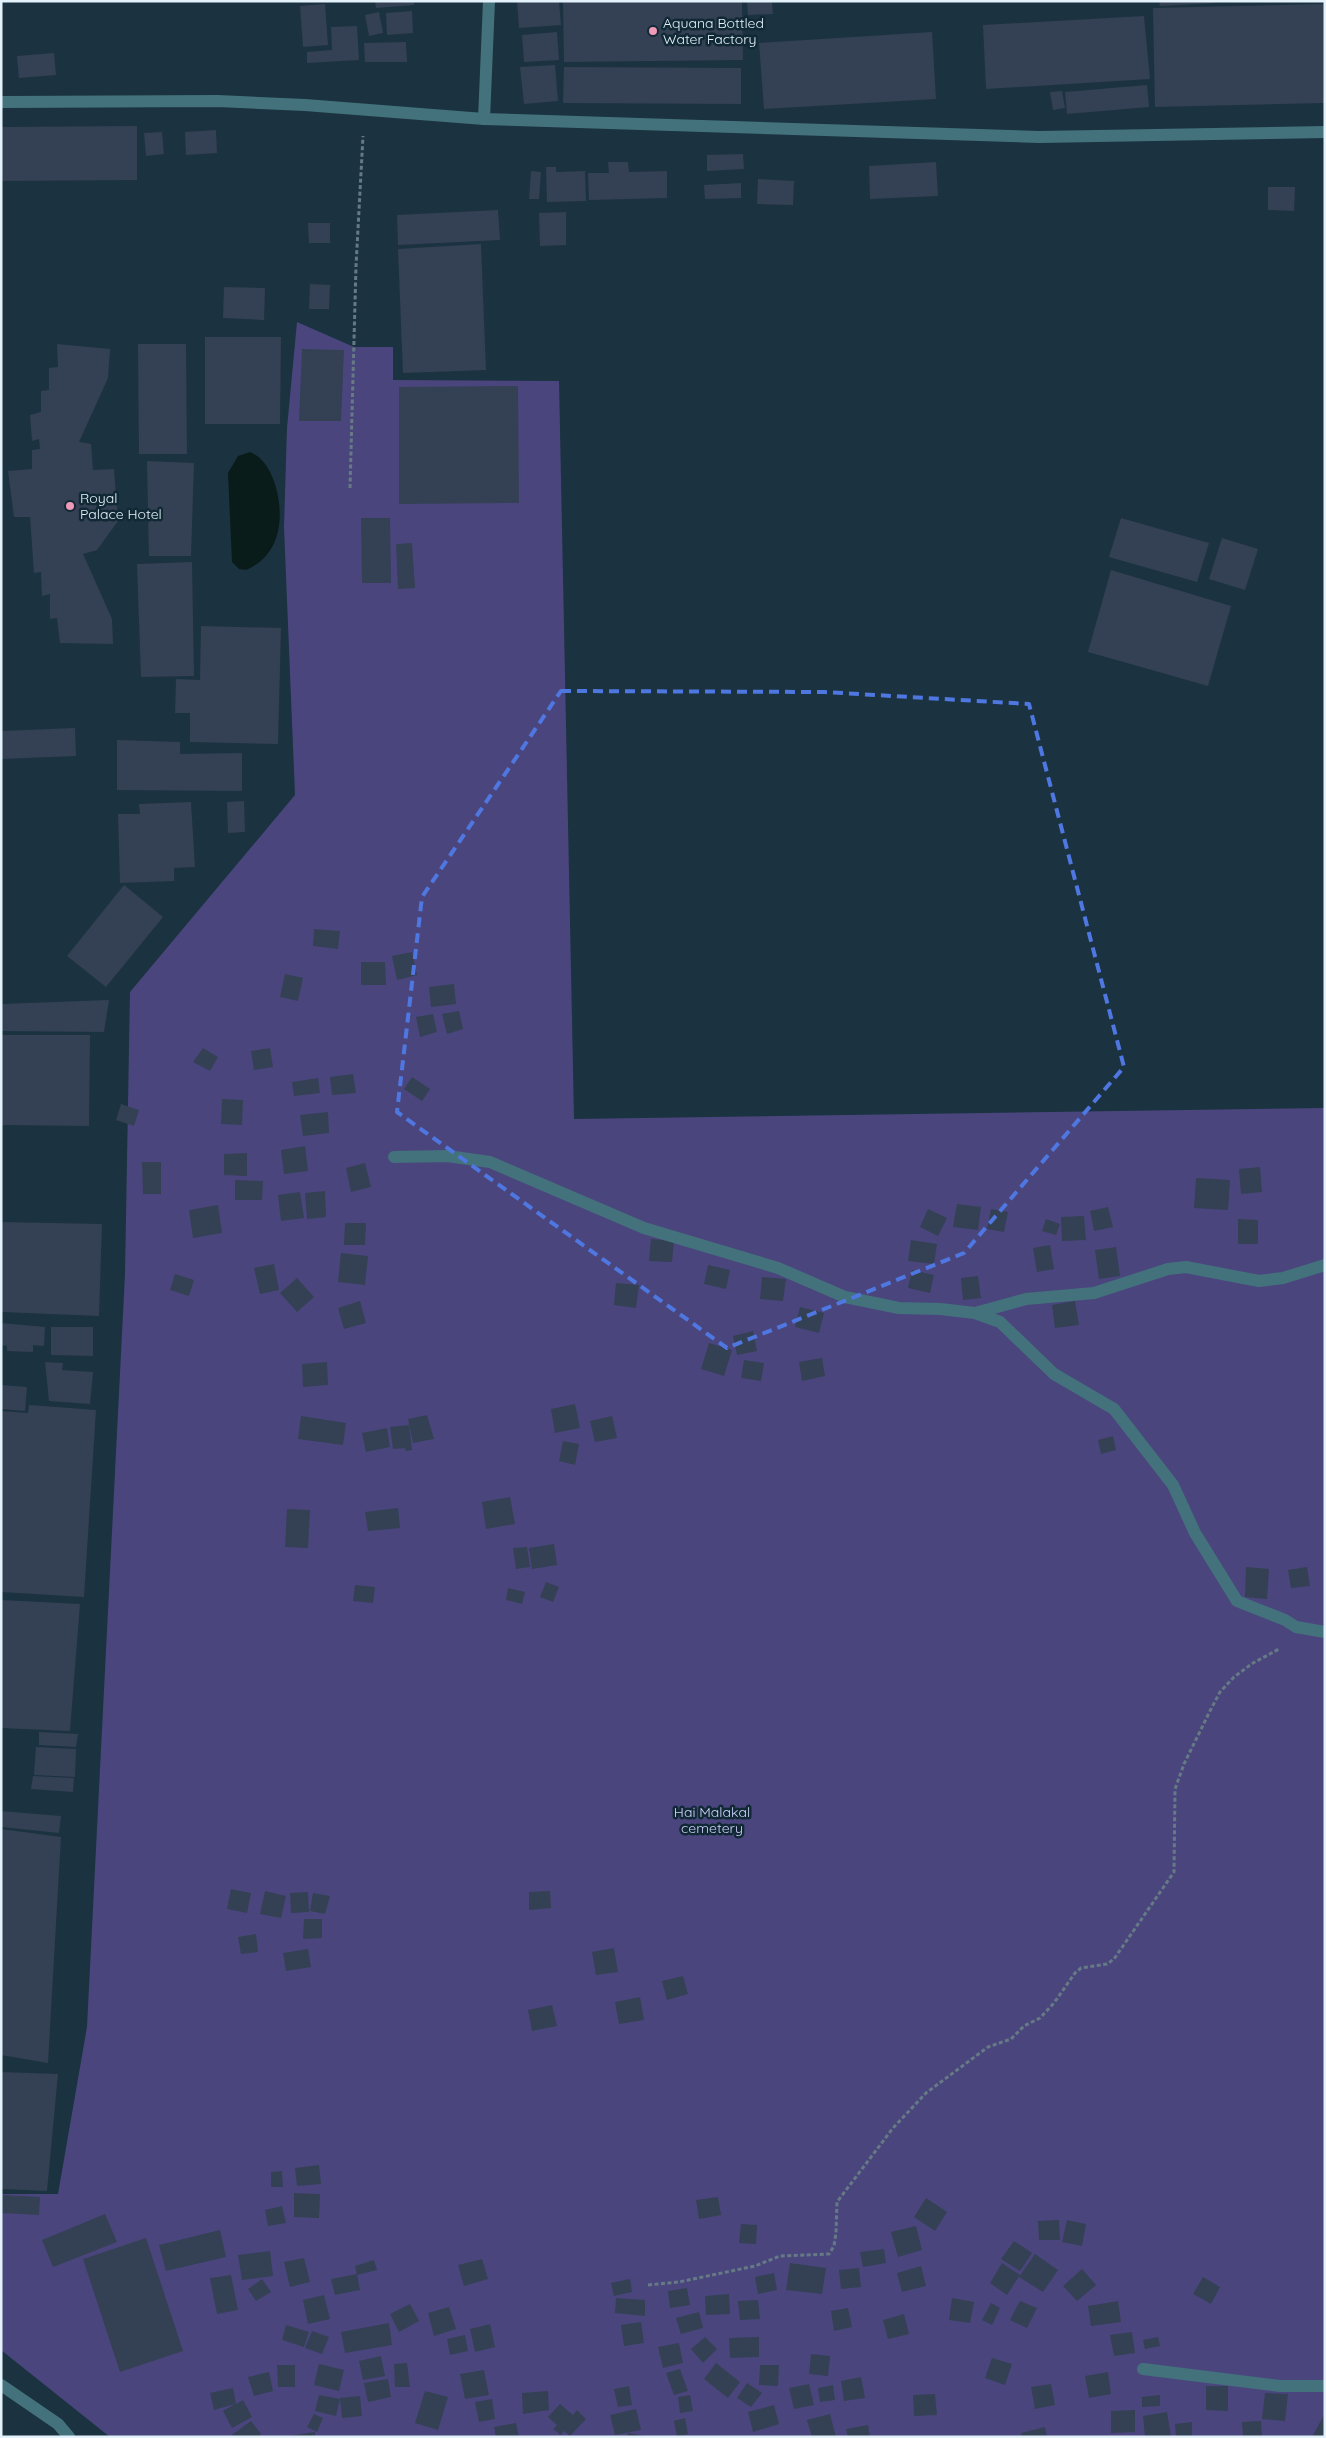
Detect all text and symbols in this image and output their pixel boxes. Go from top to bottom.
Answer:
place label: Aquana Bottled Water Factory [663,14,764,48]
marker: Aquana Bottled Water Factory [647,25,659,37]
place label: Royal Palace Hotel [80,489,162,523]
marker: Royal Palace Hotel [64,500,76,512]
park label: Hai Malakal cemetery [674,1803,750,1837]

